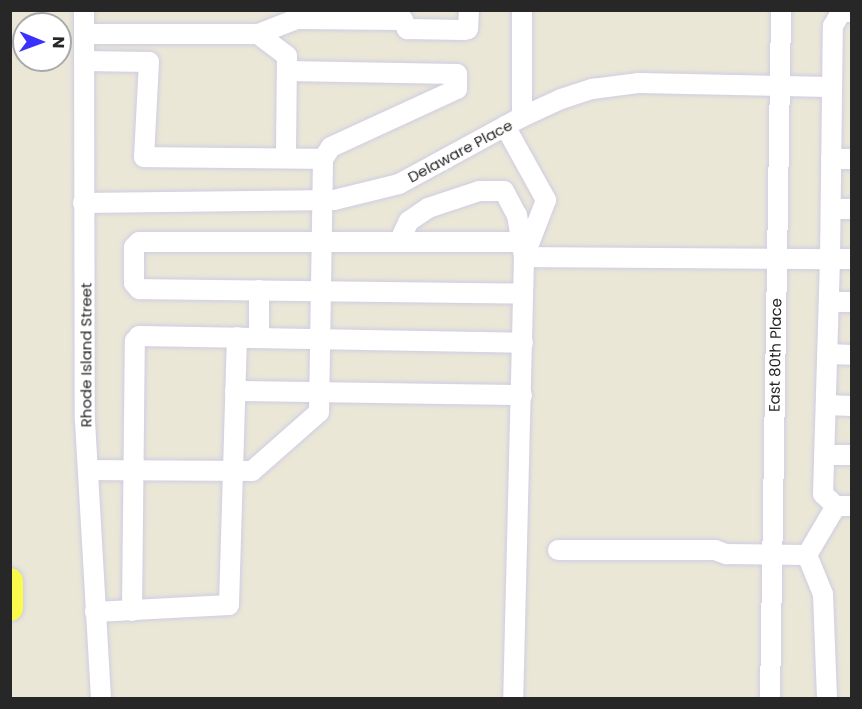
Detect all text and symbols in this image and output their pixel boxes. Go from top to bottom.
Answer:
north arrow [12,12,72,72]
text: N [47,36,70,49]
street label: Delaware Place [405,116,515,186]
street label: Rhode Island Street [77,283,95,427]
street label: East 80th Place [765,298,785,412]

